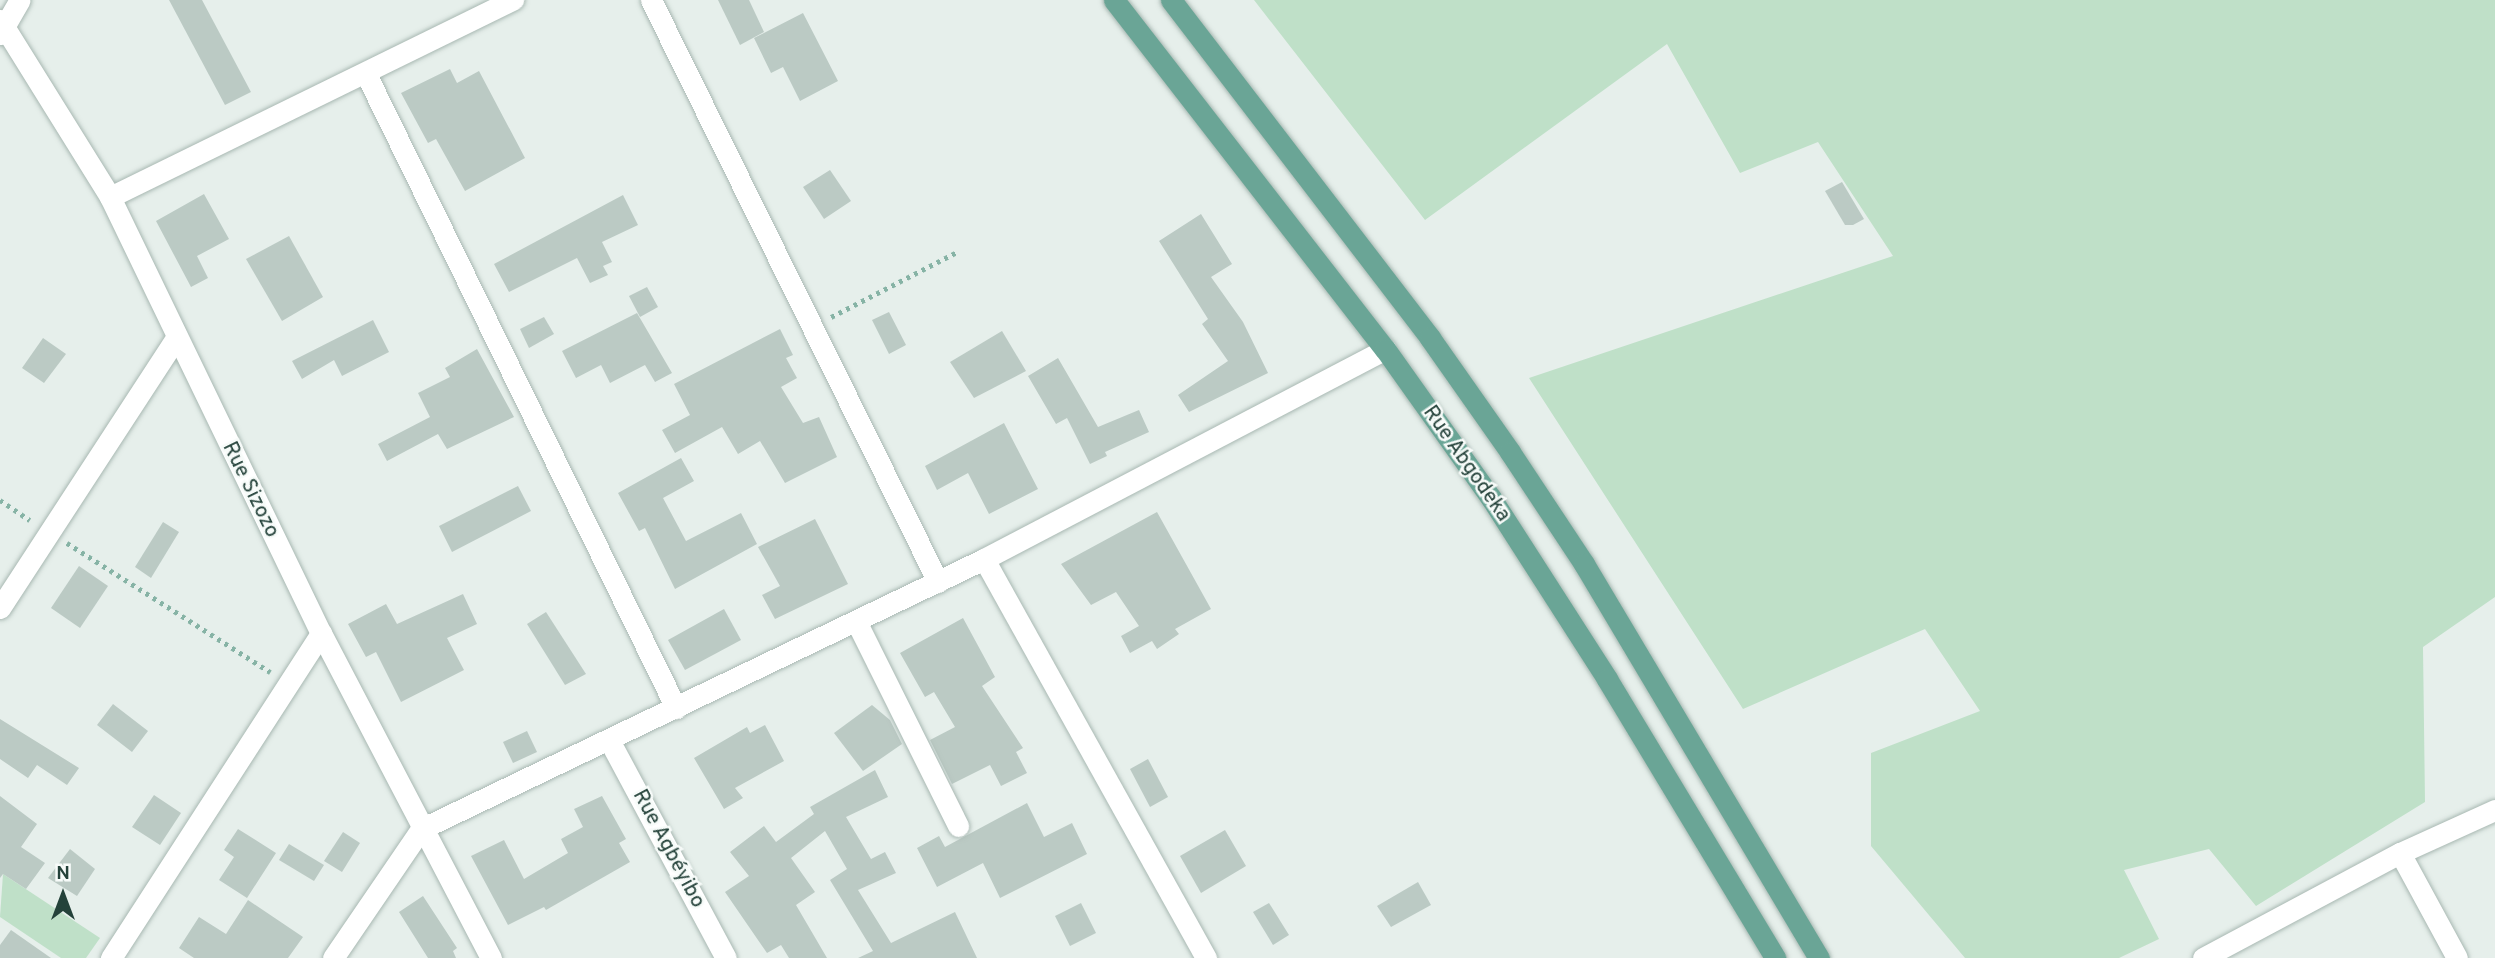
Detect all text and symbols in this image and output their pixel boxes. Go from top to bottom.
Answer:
street label: Rue Abgodeka [1417,401,1515,527]
street label: Rue Sizozo [216,438,284,542]
street label: Rue Agbéyibo [626,785,710,913]
north arrow [28,860,98,930]
text: N [56,862,70,886]

